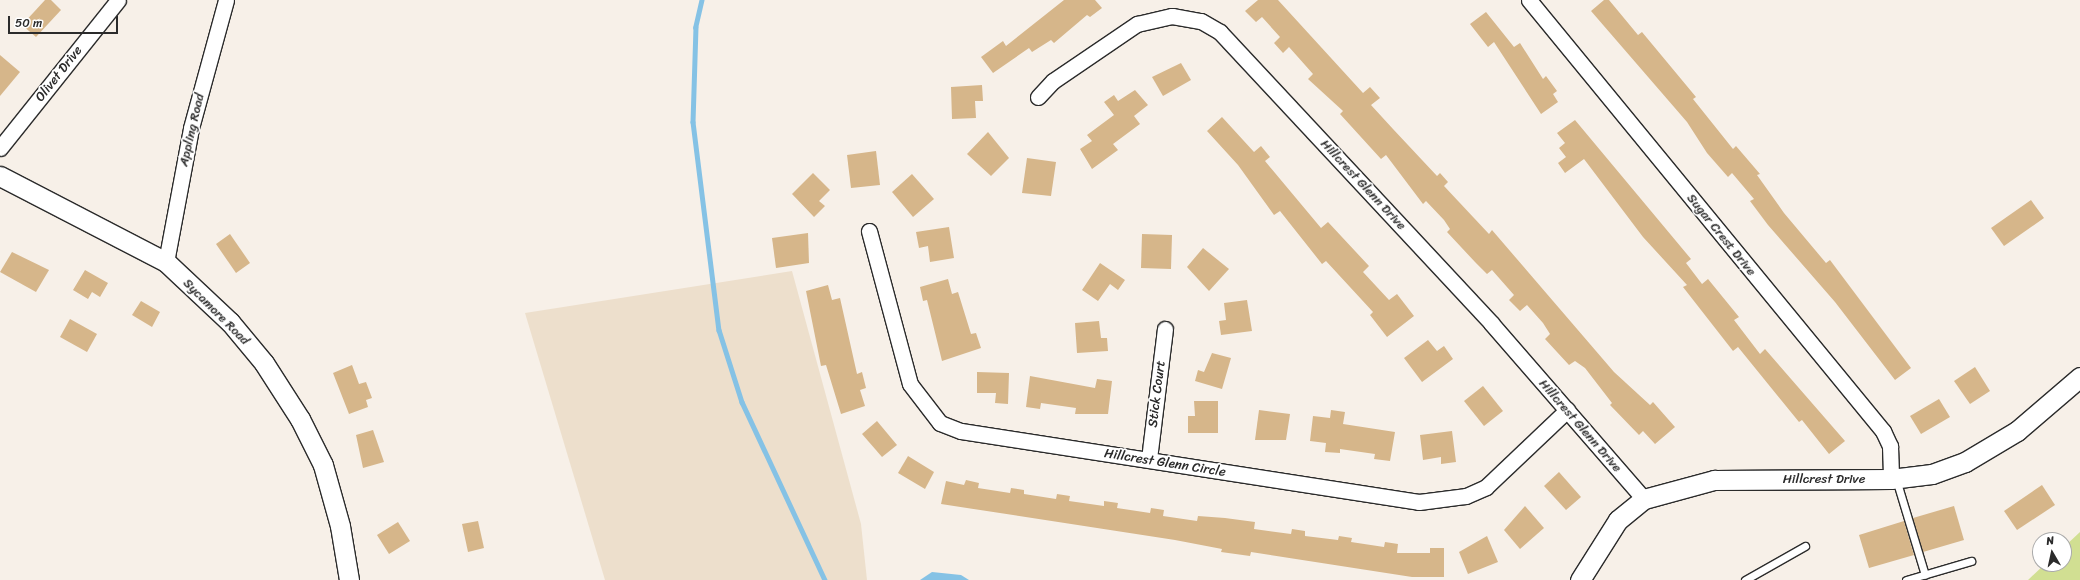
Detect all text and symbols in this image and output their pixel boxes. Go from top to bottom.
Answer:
scale bar [10,8,120,34]
text: 50 m [15,12,42,34]
street label: Olivet Drive [32,43,86,105]
street label: Appling Road [176,92,208,168]
street label: Hillcrest Glenn Drive [1317,136,1409,234]
street label: Sugar Crest Drive [1683,191,1759,279]
street label: Sycamore Road [180,276,252,348]
street label: Stick Court [1145,360,1169,428]
street label: Hillcrest Glenn Drive [1535,376,1625,476]
street label: Hillcrest Glenn Circle [1103,446,1227,480]
street label: Hillcrest Drive [1783,471,1865,487]
text: N [2045,531,2055,551]
north arrow [2032,532,2072,572]

